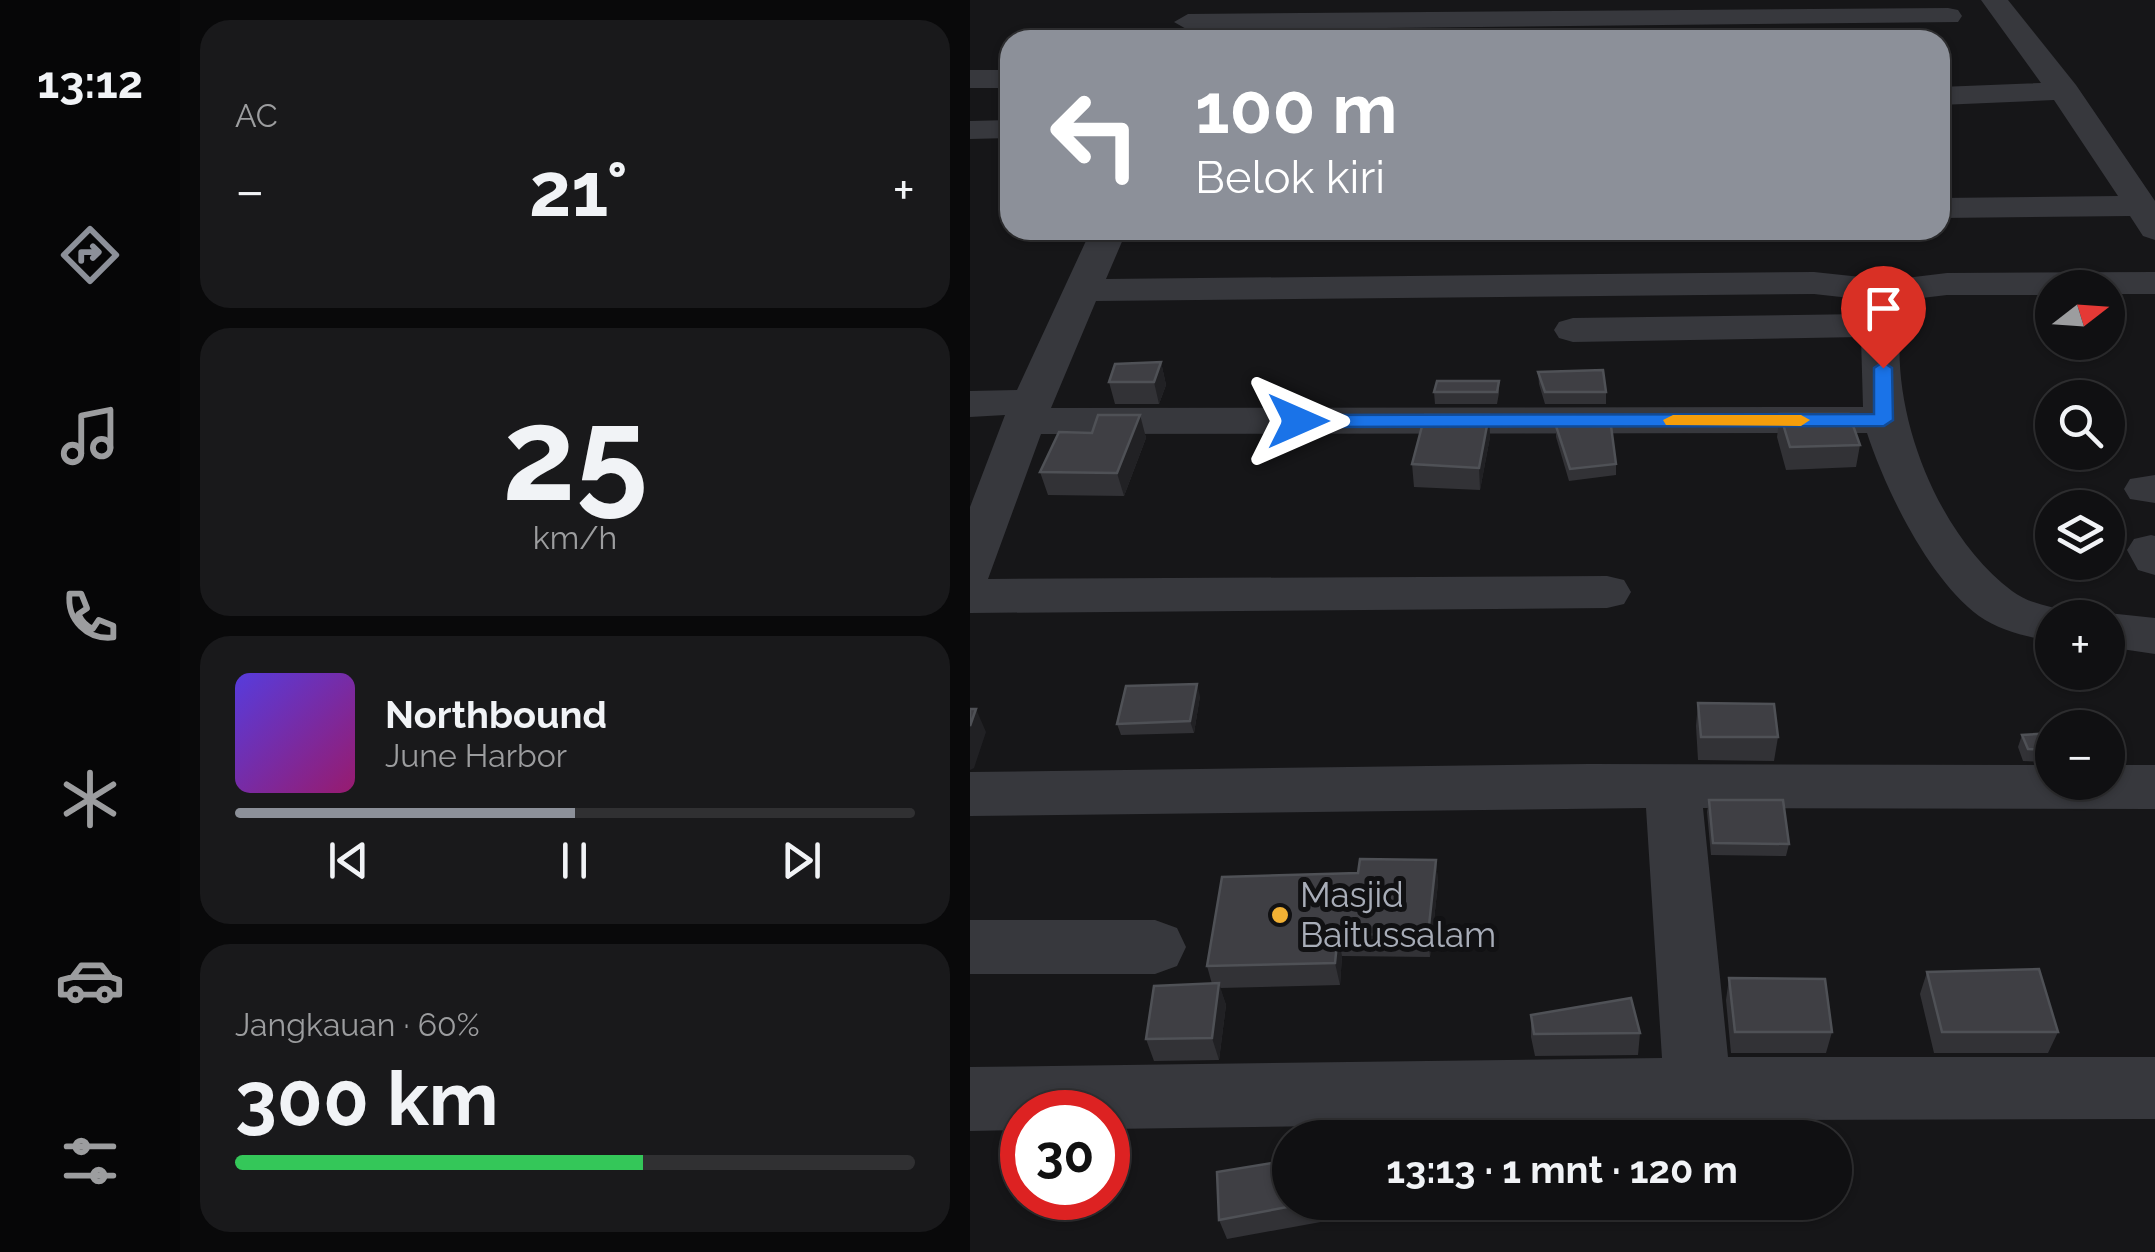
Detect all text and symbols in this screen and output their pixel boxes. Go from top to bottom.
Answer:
text: 13:12 [37,56,143,109]
text: 100 m [1195,67,1398,149]
icon: left [1030,70,1160,200]
text: AC [235,97,278,134]
text: 21° [529,145,628,234]
text: Belok kiri [1195,151,1385,204]
text: − [235,158,265,223]
text: + [892,158,915,223]
icon: directions [55,220,125,290]
pin [1841,266,1926,369]
north arrow [2035,270,2125,360]
map controls [2035,270,2125,800]
icon: arrive [1856,281,1911,336]
position arrow [1246,369,1350,473]
text: 25 [502,378,648,530]
button: search [2035,380,2125,470]
icon: music [55,401,125,471]
button: layers [2035,490,2125,580]
text: km/h [533,519,617,556]
icon: phone [55,582,125,652]
button: + [2035,600,2125,690]
text: Northbound [385,692,607,737]
button: − [2035,710,2125,800]
text: June Harbor [385,737,567,774]
icon: climate [55,764,125,834]
icon: previous [321,833,376,888]
icon: pause [547,833,602,888]
icon: next [774,833,829,888]
place label: Masjid Baitussalam [1300,874,1496,955]
marker: Masjid Baitussalam [1269,904,1291,926]
icon: car [55,945,125,1015]
text: Jangkauan · 60% [235,1006,480,1043]
text: 300 km [235,1054,499,1143]
speed limit sign: 30 [1000,1090,1130,1220]
icon: filters [55,1126,125,1196]
text: 13:13 · 1 mnt · 120 m [1386,1147,1738,1192]

